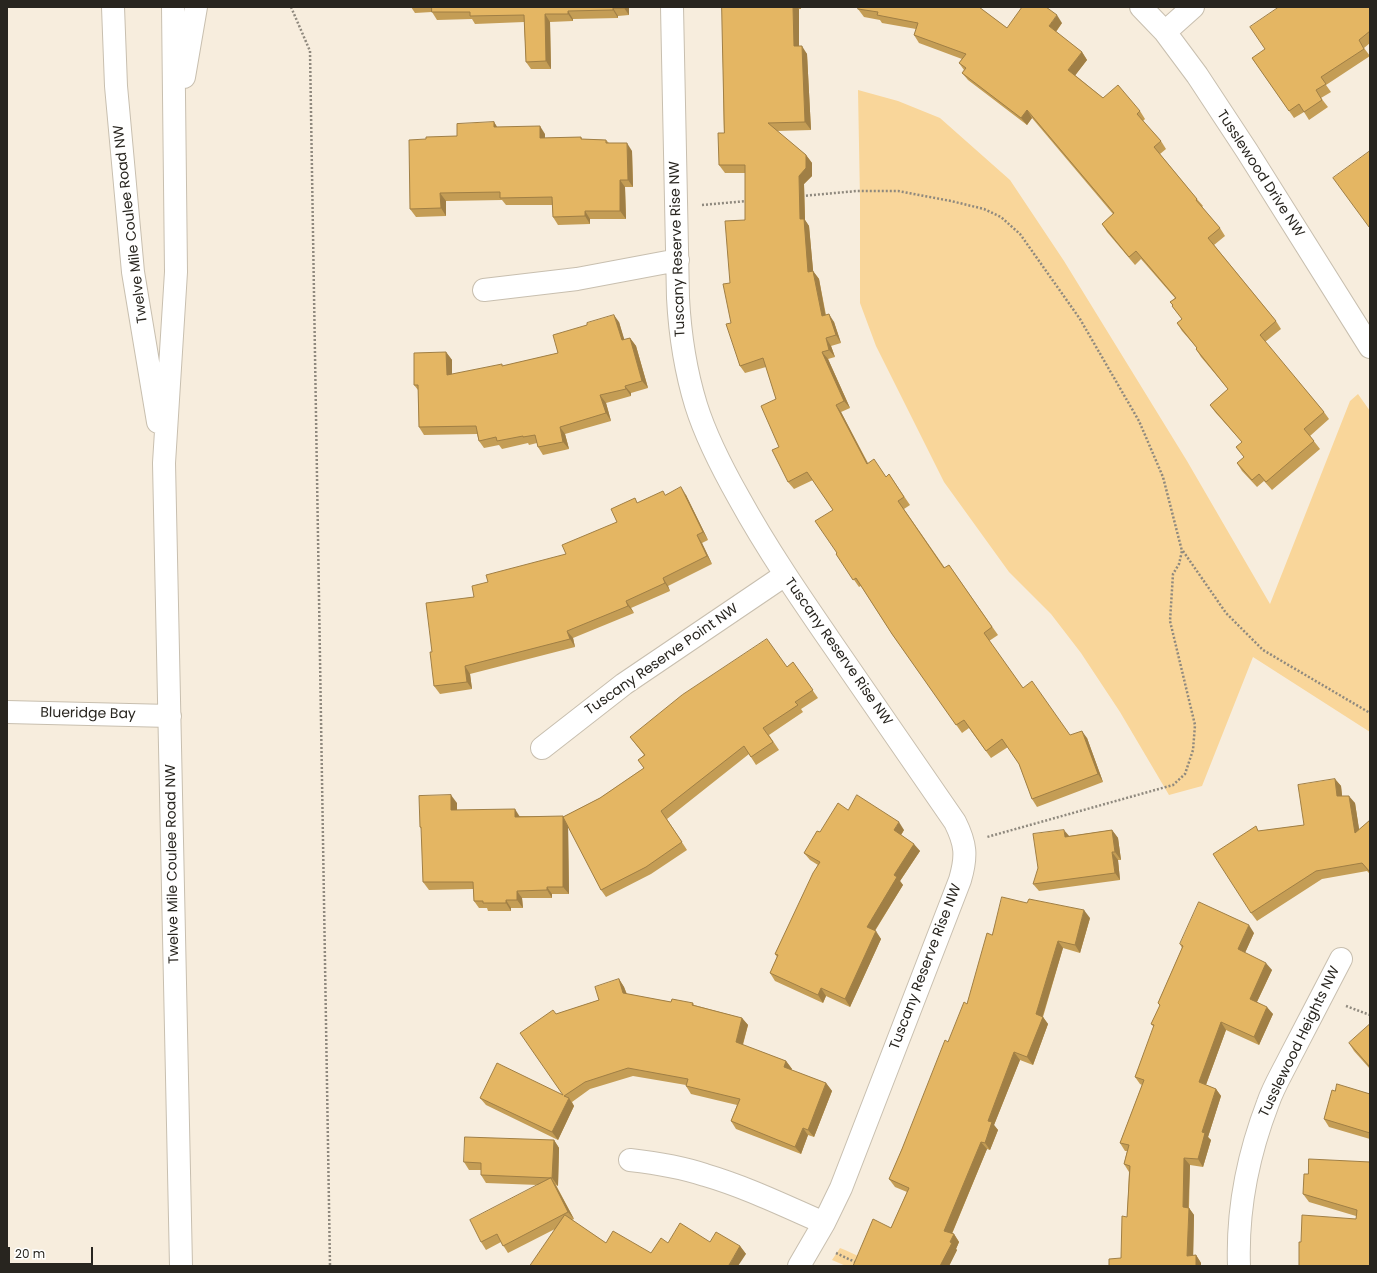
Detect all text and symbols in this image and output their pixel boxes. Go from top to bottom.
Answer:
street label: Tusslewood Drive NW [1213,107,1307,241]
street label: Twelve Mile Coulee Road NW [110,124,152,324]
street label: Tuscany Reserve Rise NW [667,161,689,337]
street label: Tuscany Reserve Rise NW [781,575,895,729]
street label: Tuscany Reserve Point NW [582,601,742,719]
street label: Blueridge Bay [40,705,136,723]
street label: Twelve Mile Coulee Road NW [163,764,183,964]
street label: Tuscany Reserve Rise NW [887,882,965,1052]
street label: Tusslewood Heights NW [1256,964,1344,1120]
scale bar [10,1239,95,1265]
text: 20 m [15,1245,45,1262]

